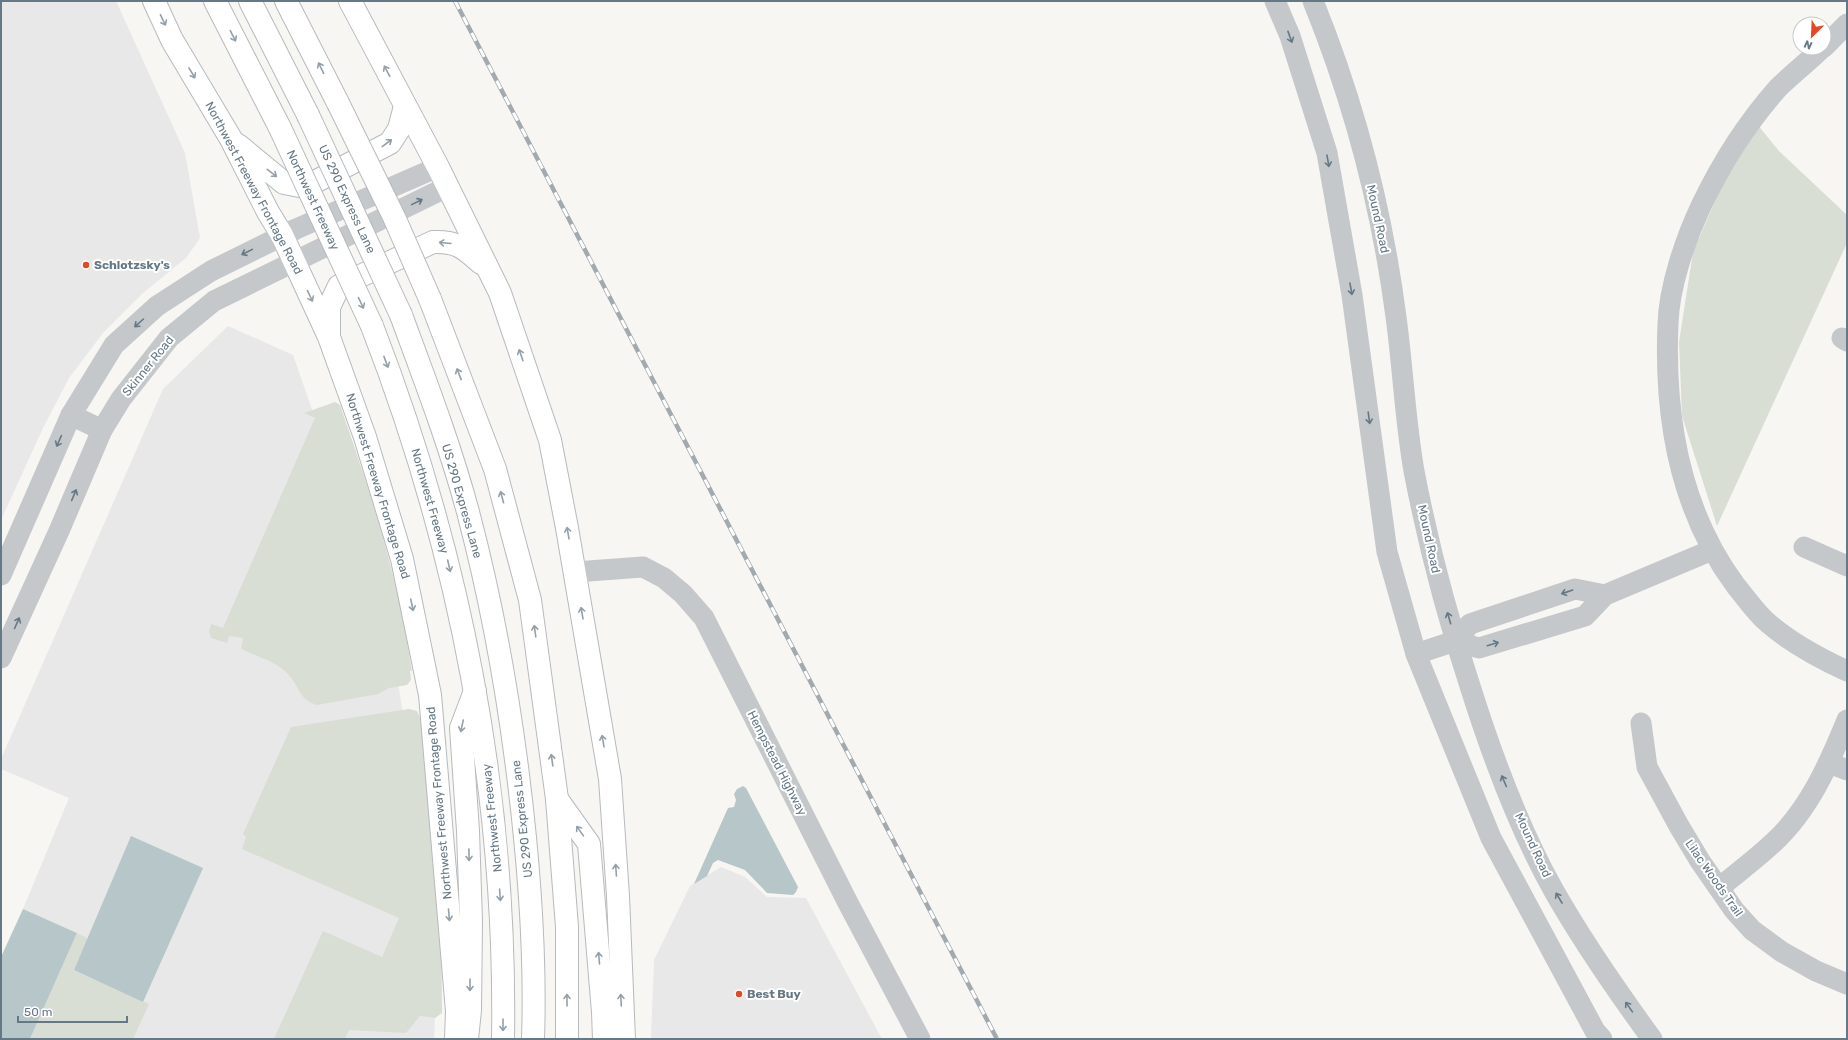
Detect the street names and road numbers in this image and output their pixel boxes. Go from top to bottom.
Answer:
street label: Northwest Freeway Frontage Road [202,99,306,277]
street label: US 290 Express Lane [316,142,378,256]
street label: Northwest Freeway [284,148,342,253]
street label: Mound Road [1364,184,1392,254]
street label: Skinner Road [119,333,177,399]
street label: Northwest Freeway Frontage Road [343,392,413,580]
street label: US 290 Express Lane [439,442,485,560]
street label: Northwest Freeway [408,447,452,556]
street label: Mound Road [1415,504,1443,574]
street label: Northwest Freeway Frontage Road [424,706,454,900]
street label: Hempstead Highway [744,708,810,818]
street label: US 290 Express Lane [509,759,535,878]
street label: Northwest Freeway [479,763,505,873]
street label: Mound Road [1512,811,1554,879]
street label: Lilac Woods Trail [1682,837,1746,919]

